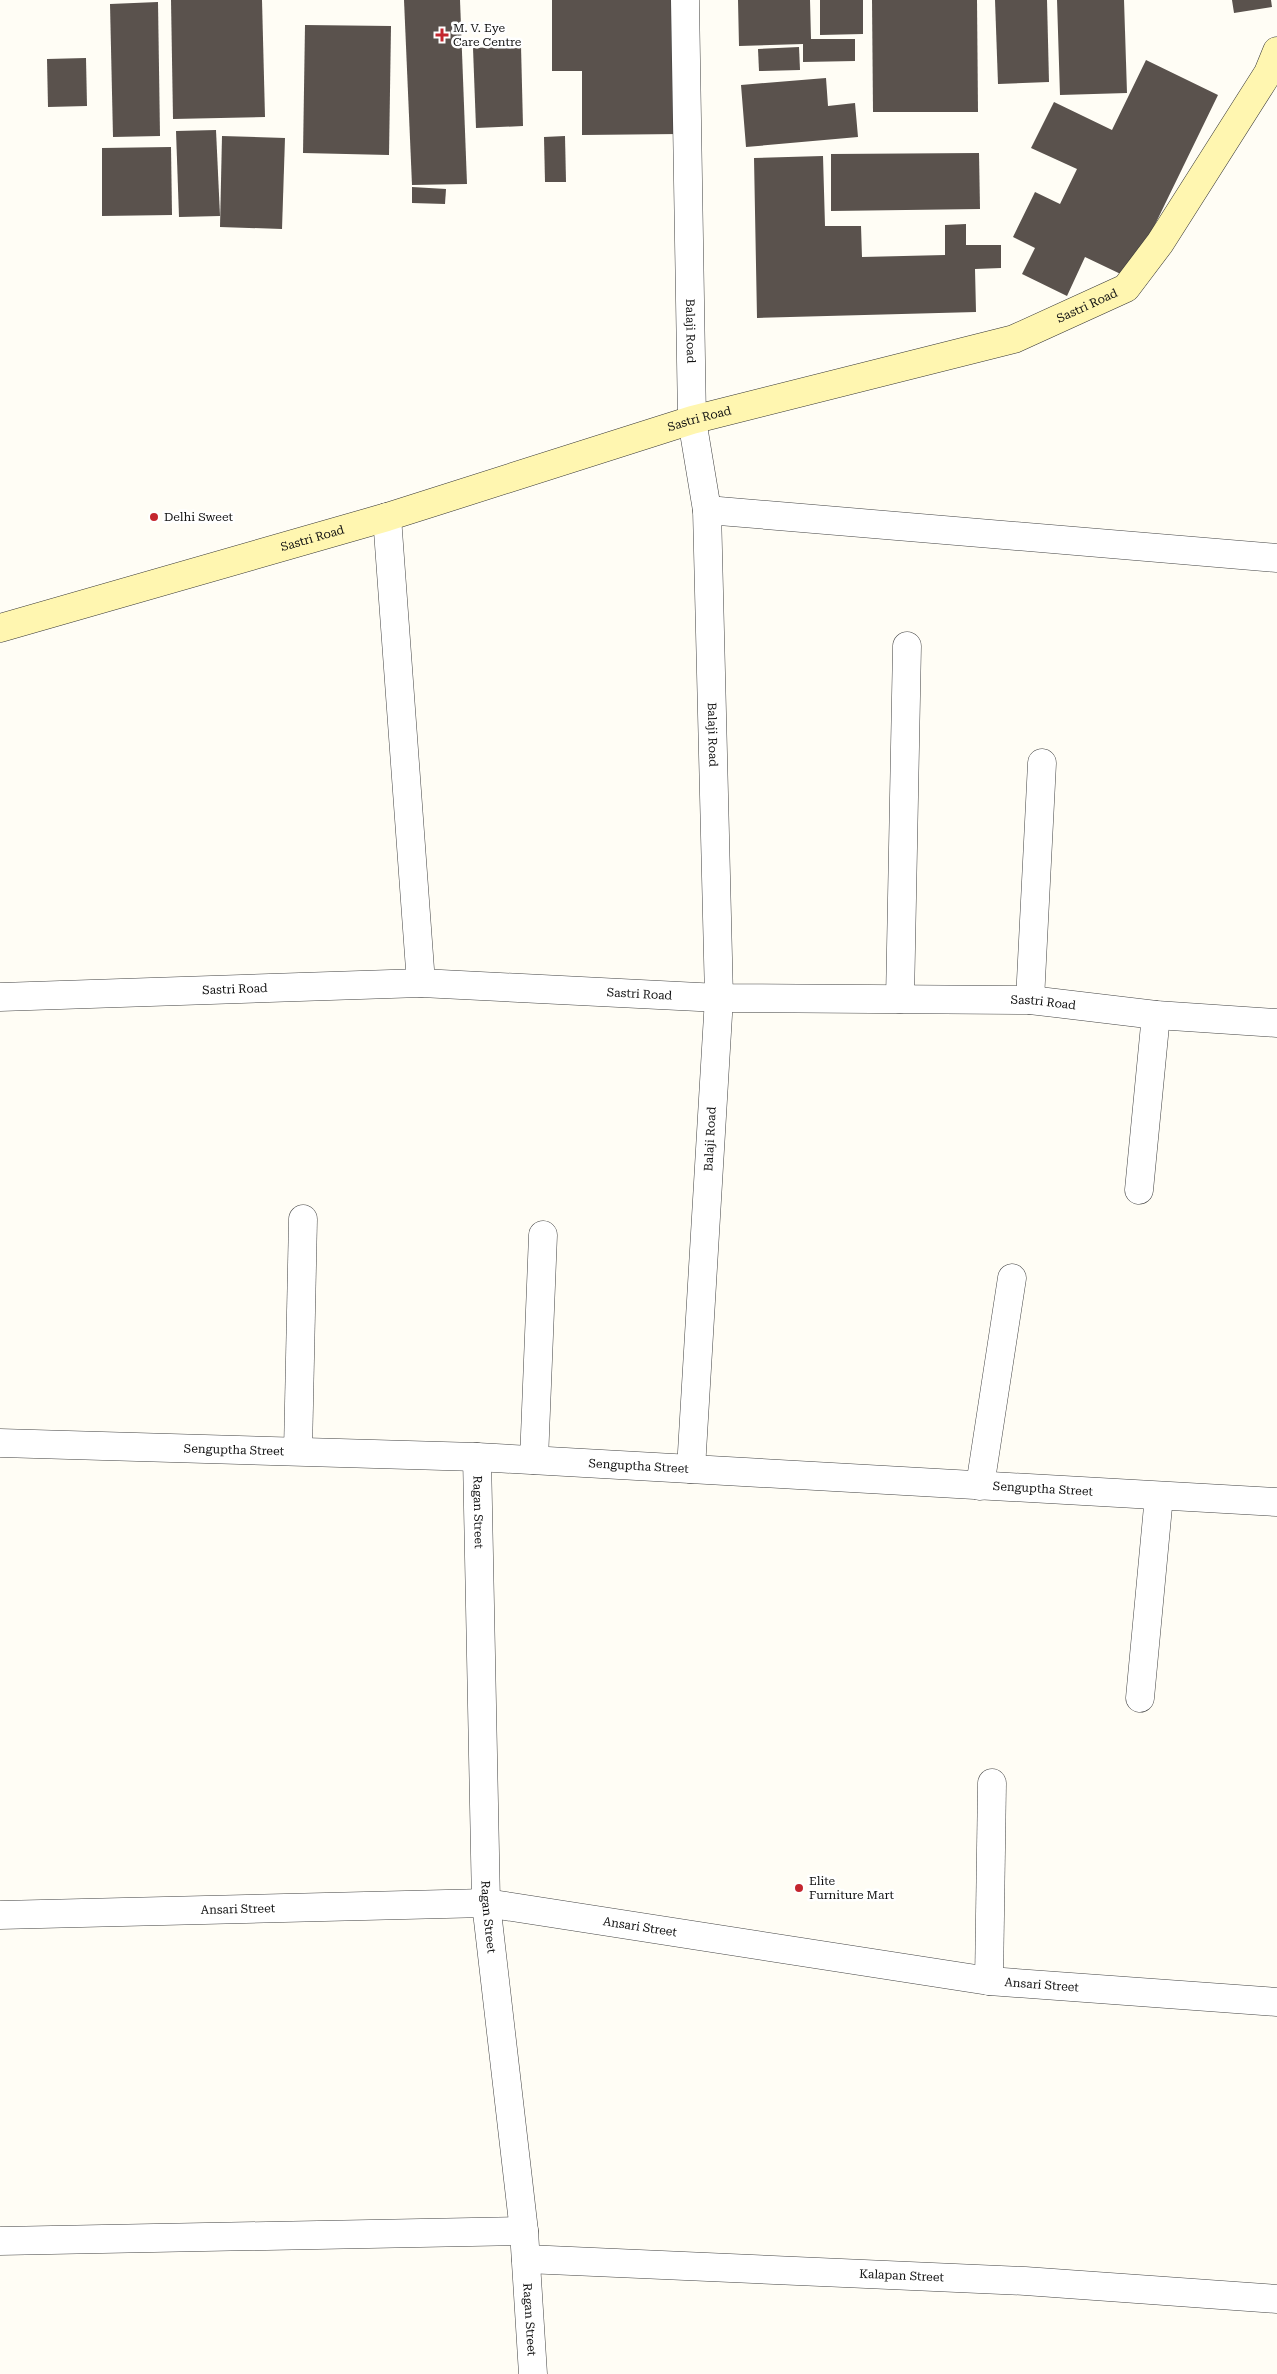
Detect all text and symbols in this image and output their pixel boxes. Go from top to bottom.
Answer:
place label: M. V. Eye Care Centre [453,21,522,49]
marker: M. V. Eye Care Centre [435,28,449,42]
street label: Sastri Road [1054,286,1120,326]
street label: Balaji Road [683,298,698,364]
street label: Sastri Road [666,403,733,434]
place label: Delhi Sweet [164,510,234,524]
marker: Delhi Sweet [148,511,160,523]
street label: Sastri Road [279,523,346,554]
street label: Balaji Road [705,702,720,767]
street label: Sastri Road [202,981,268,997]
street label: Sastri Road [606,985,673,1003]
street label: Sastri Road [1011,993,1077,1012]
street label: Balaji Road [701,1106,719,1172]
street label: Senguptha Street [183,1441,285,1458]
street label: Senguptha Street [588,1456,690,1476]
street label: Ragan Street [470,1475,486,1549]
street label: Senguptha Street [992,1479,1094,1499]
place label: Elite Furniture Mart [809,1874,895,1902]
street label: Ragan Street [479,1880,499,1954]
marker: Elite Furniture Mart [793,1882,805,1894]
street label: Ansari Street [200,1901,276,1917]
street label: Ansari Street [602,1914,678,1940]
street label: Ansari Street [1004,1975,1080,1995]
street label: Kalapan Street [859,2267,945,2284]
street label: Ragan Street [520,2283,539,2357]

